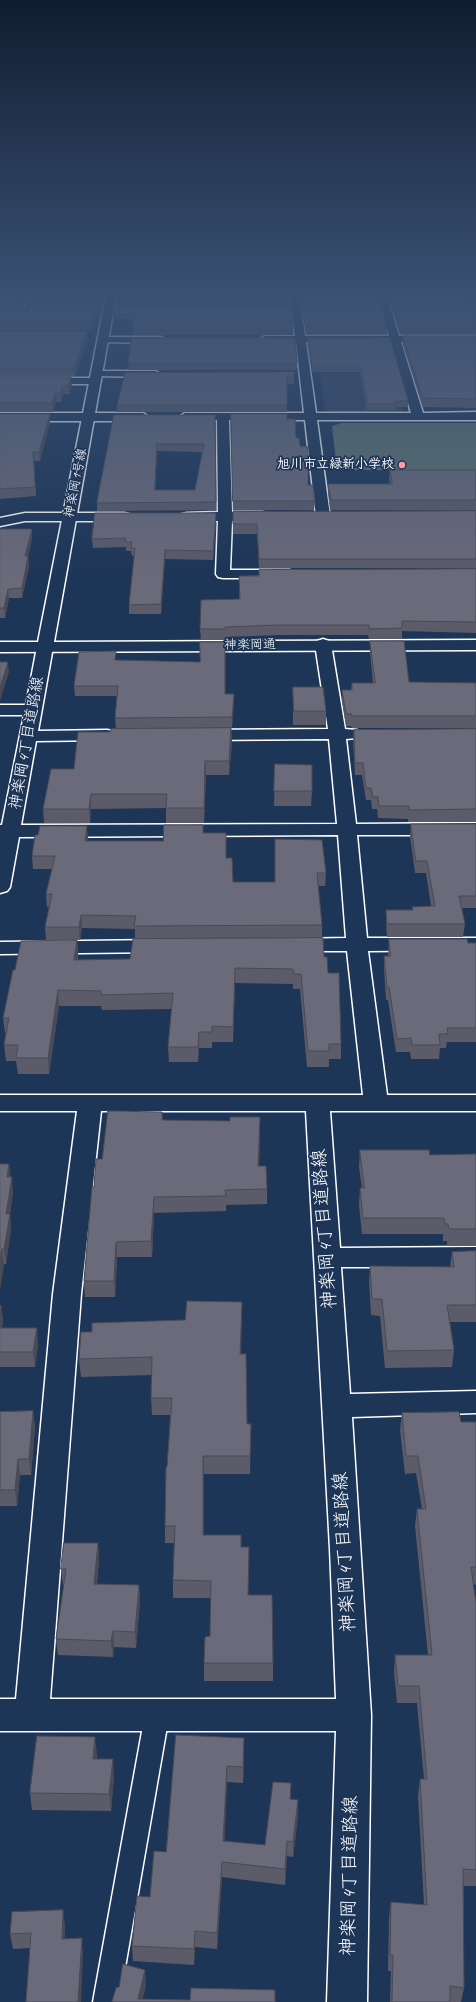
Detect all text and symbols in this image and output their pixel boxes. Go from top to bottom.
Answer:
street label: 神楽岡1号線 [62,447,90,519]
place label: 旭川市立緑新小学校 [277,457,394,473]
marker: 旭川市立緑新小学校 [397,460,407,470]
street label: 神楽岡通 [224,637,276,653]
street label: 神楽岡4丁目道路線 [6,675,48,811]
street label: 神楽岡4丁目道路線 [308,1148,342,1310]
street label: 神楽岡4丁目道路線 [329,1471,361,1633]
street label: 神楽岡4丁目道路線 [337,1796,363,1956]

